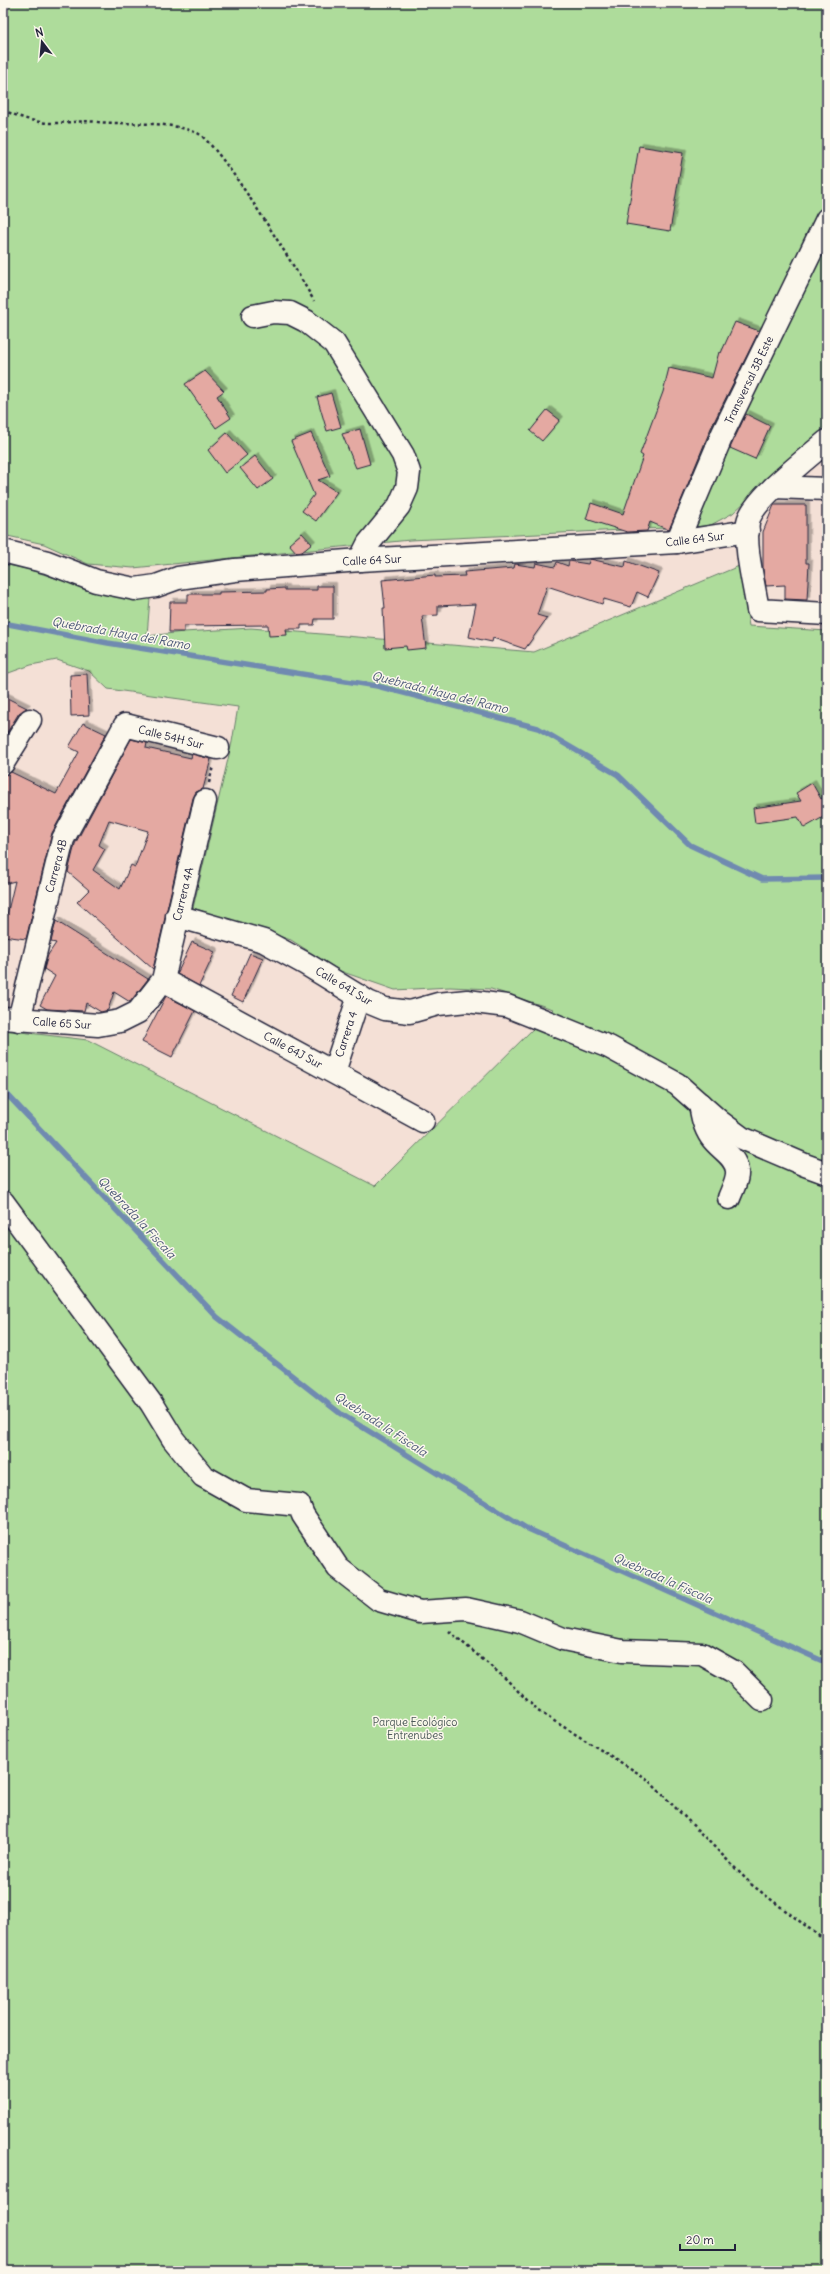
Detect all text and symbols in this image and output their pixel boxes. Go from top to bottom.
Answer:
north arrow [22,22,62,62]
text: N [34,25,45,40]
street label: Transversal 3B Este [722,334,776,426]
street label: Calle 64 Sur [665,528,726,550]
street label: Calle 64 Sur [342,551,402,569]
water label: Quebrada Haya del Ramo [51,613,192,653]
water label: Quebrada Haya del Ramo [370,668,511,717]
street label: Calle 54H Sur [137,722,206,752]
street label: Carrera 4B [42,838,70,894]
street label: Carrera 4A [170,866,196,922]
street label: Calle 64I Sur [313,964,375,1009]
street label: Carrera 4 [332,1009,360,1059]
street label: Calle 65 Sur [32,1014,93,1032]
street label: Calle 64J Sur [261,1029,325,1072]
water label: Quebrada la Fiscala [95,1173,180,1262]
water label: Quebrada la Fiscala [332,1389,431,1460]
water label: Quebrada la Fiscala [611,1549,716,1607]
park label: Parque Ecológico Entrenubes [373,1715,457,1742]
scale bar [680,2226,735,2252]
text: 20 m [686,2232,714,2247]

